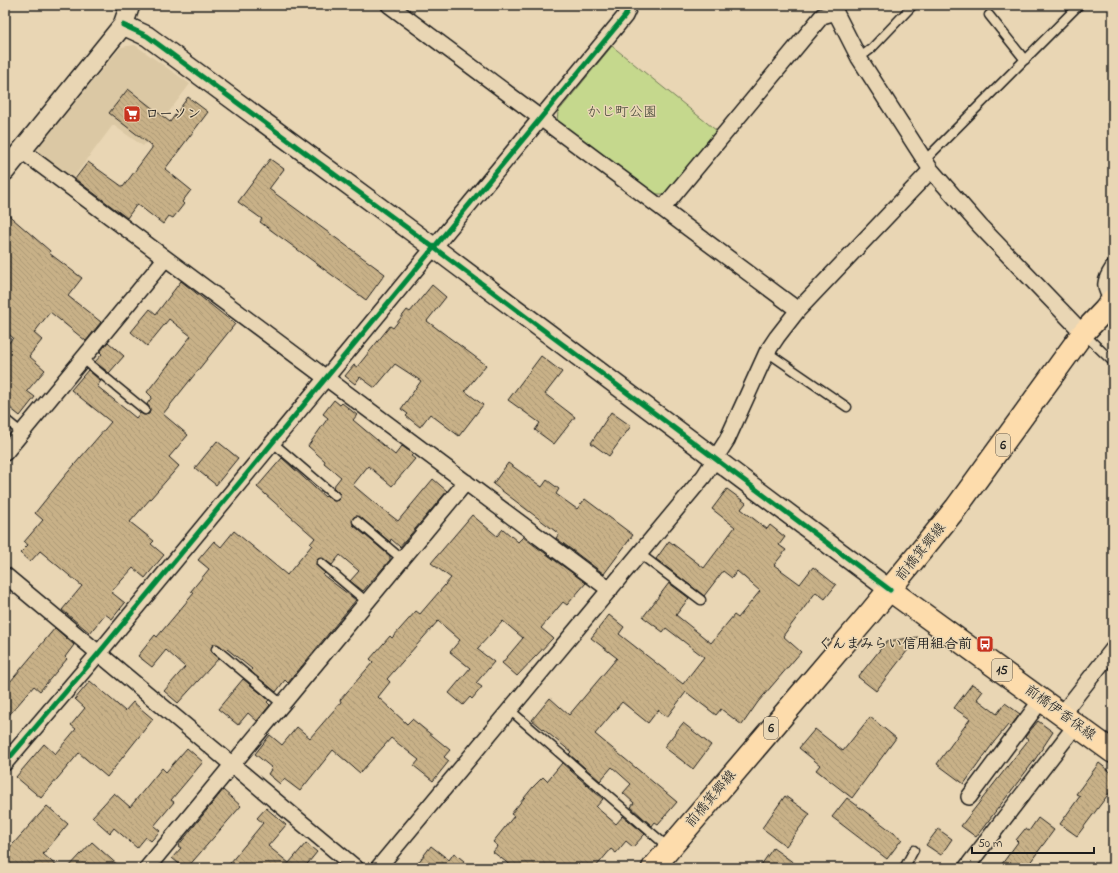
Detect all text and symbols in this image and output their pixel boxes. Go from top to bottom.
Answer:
park label: かじ町公園 [587,102,657,123]
supermarket icon: ローソン [122,104,142,124]
place label: ローソン [145,104,201,125]
road number: 6 [996,434,1010,456]
street label: 前橋箕郷線 [891,518,951,586]
place label: ぐんまみらい信用組合前 [818,634,972,655]
bus stop icon: ぐんまみらい信用組合前 [975,634,995,654]
road number: 15 [992,659,1012,681]
street label: 前橋伊香保線 [1020,680,1100,746]
road number: 6 [764,717,778,739]
street label: 前橋箕郷線 [680,765,742,833]
scale bar [972,829,1094,855]
text: 50 m [978,835,1002,853]

